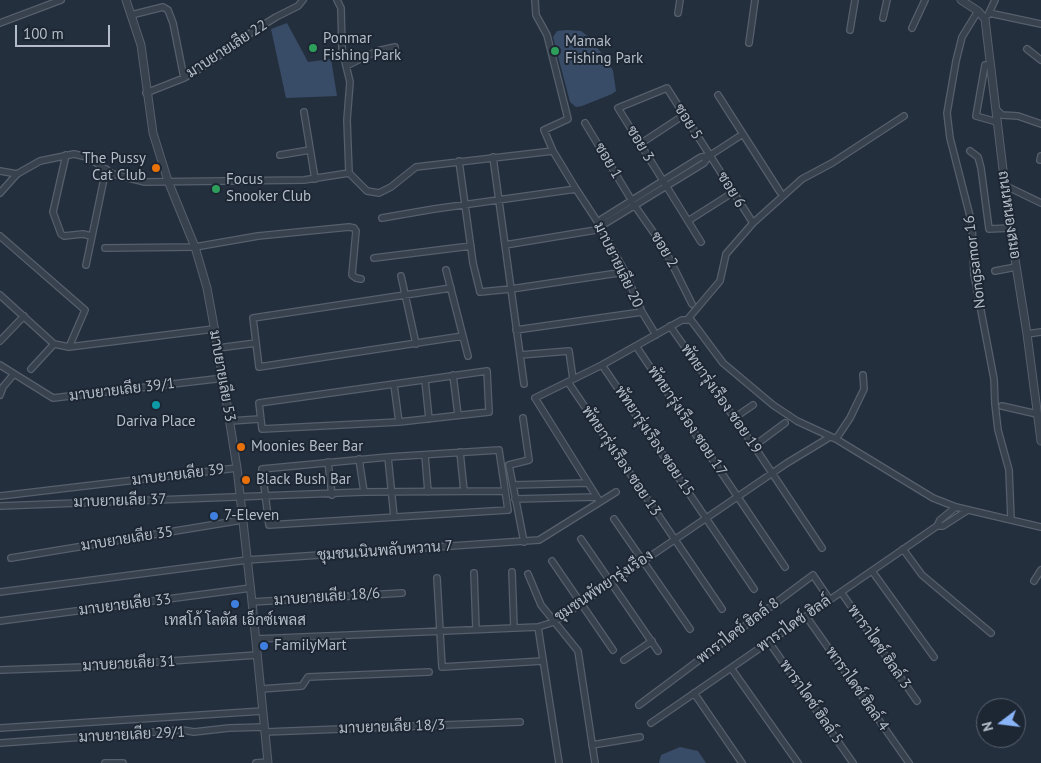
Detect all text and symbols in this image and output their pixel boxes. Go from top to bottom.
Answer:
scale bar [18,15,112,47]
street label: มาบยายเลีย 22 [183,16,271,82]
text: 100 m [23,24,64,43]
place label: Ponmar Fishing Park [323,30,401,65]
place label: Mamak Fishing Park [565,33,643,68]
marker: Ponmar Fishing Park [307,42,319,54]
marker: Mamak Fishing Park [549,45,561,57]
street label: ซอย 5 [670,101,706,143]
street label: ซอย 3 [622,123,658,165]
street label: ซอย 1 [590,140,626,182]
place label: The Pussy Cat Club [82,150,146,185]
marker: The Pussy Cat Club [150,162,162,174]
street label: ซอย 6 [713,169,749,211]
street label: ถนนหนองสมอ [994,170,1024,260]
place label: Focus Snooker Club [226,171,311,206]
marker: Focus Snooker Club [210,183,222,195]
street label: Nongsamor 16 [960,214,990,310]
street label: มาบยายเลีย 20 [590,219,646,311]
street label: ซอย 2 [646,229,682,271]
street label: มาบยายเลีย 53 [205,329,239,423]
street label: พัทยารุ่งเรือง ซอย 19 [677,341,765,457]
street label: พัทยารุ่งเรือง ซอย 17 [643,362,731,480]
street label: มาบยายเลีย 39/1 [68,375,176,405]
street label: พัทยารุ่งเรือง ซอย 15 [610,382,698,500]
marker: Dariva Place [150,399,162,411]
street label: พัทยารุ่งเรือง ซอย 13 [577,402,665,520]
place label: Dariva Place [116,413,196,431]
place label: Moonies Beer Bar [251,438,363,456]
marker: Moonies Beer Bar [235,441,247,453]
street label: มาบยายเลีย 39 [131,460,225,490]
place label: Black Bush Bar [256,471,351,489]
marker: Black Bush Bar [240,474,252,486]
street label: มาบยายเลีย 37 [73,490,167,512]
place label: 7-Eleven [224,507,279,525]
marker: 7-Eleven [208,510,220,522]
street label: มาบยายเลีย 35 [80,523,174,555]
street label: ชุมชนเนินพลับหวาน 7 [316,537,454,565]
street label: ชุมชนพัทยารุ่งเรือง [551,546,657,626]
street label: มาบยายเลีย 18/6 [273,584,381,610]
street label: มาบยายเลีย 33 [78,590,172,620]
street label: พาราไดซ์ ฮิลล์ [753,592,835,656]
street label: พาราไดซ์ ฮิลล์ 8 [693,594,783,668]
marker: เทสโก้ โลตัส เอ็กซ์เพลส [229,598,241,610]
street label: พาราไดซ์ ฮิลล์ 3 [843,601,915,693]
place label: เทสโก้ โลตัส เอ็กซ์เพลส [164,612,306,630]
place label: FamilyMart [274,637,347,655]
marker: FamilyMart [258,640,270,652]
street label: พาราไดซ์ ฮิลล์ 4 [821,643,893,735]
street label: มาบยายเลีย 31 [82,653,176,675]
street label: พาราไดซ์ ฮิลล์ 5 [775,656,847,748]
north arrow [976,698,1026,748]
street label: มาบยายเลีย 18/3 [339,716,445,738]
text: N [978,720,997,733]
street label: มาบยายเลีย 29/1 [78,723,186,747]

